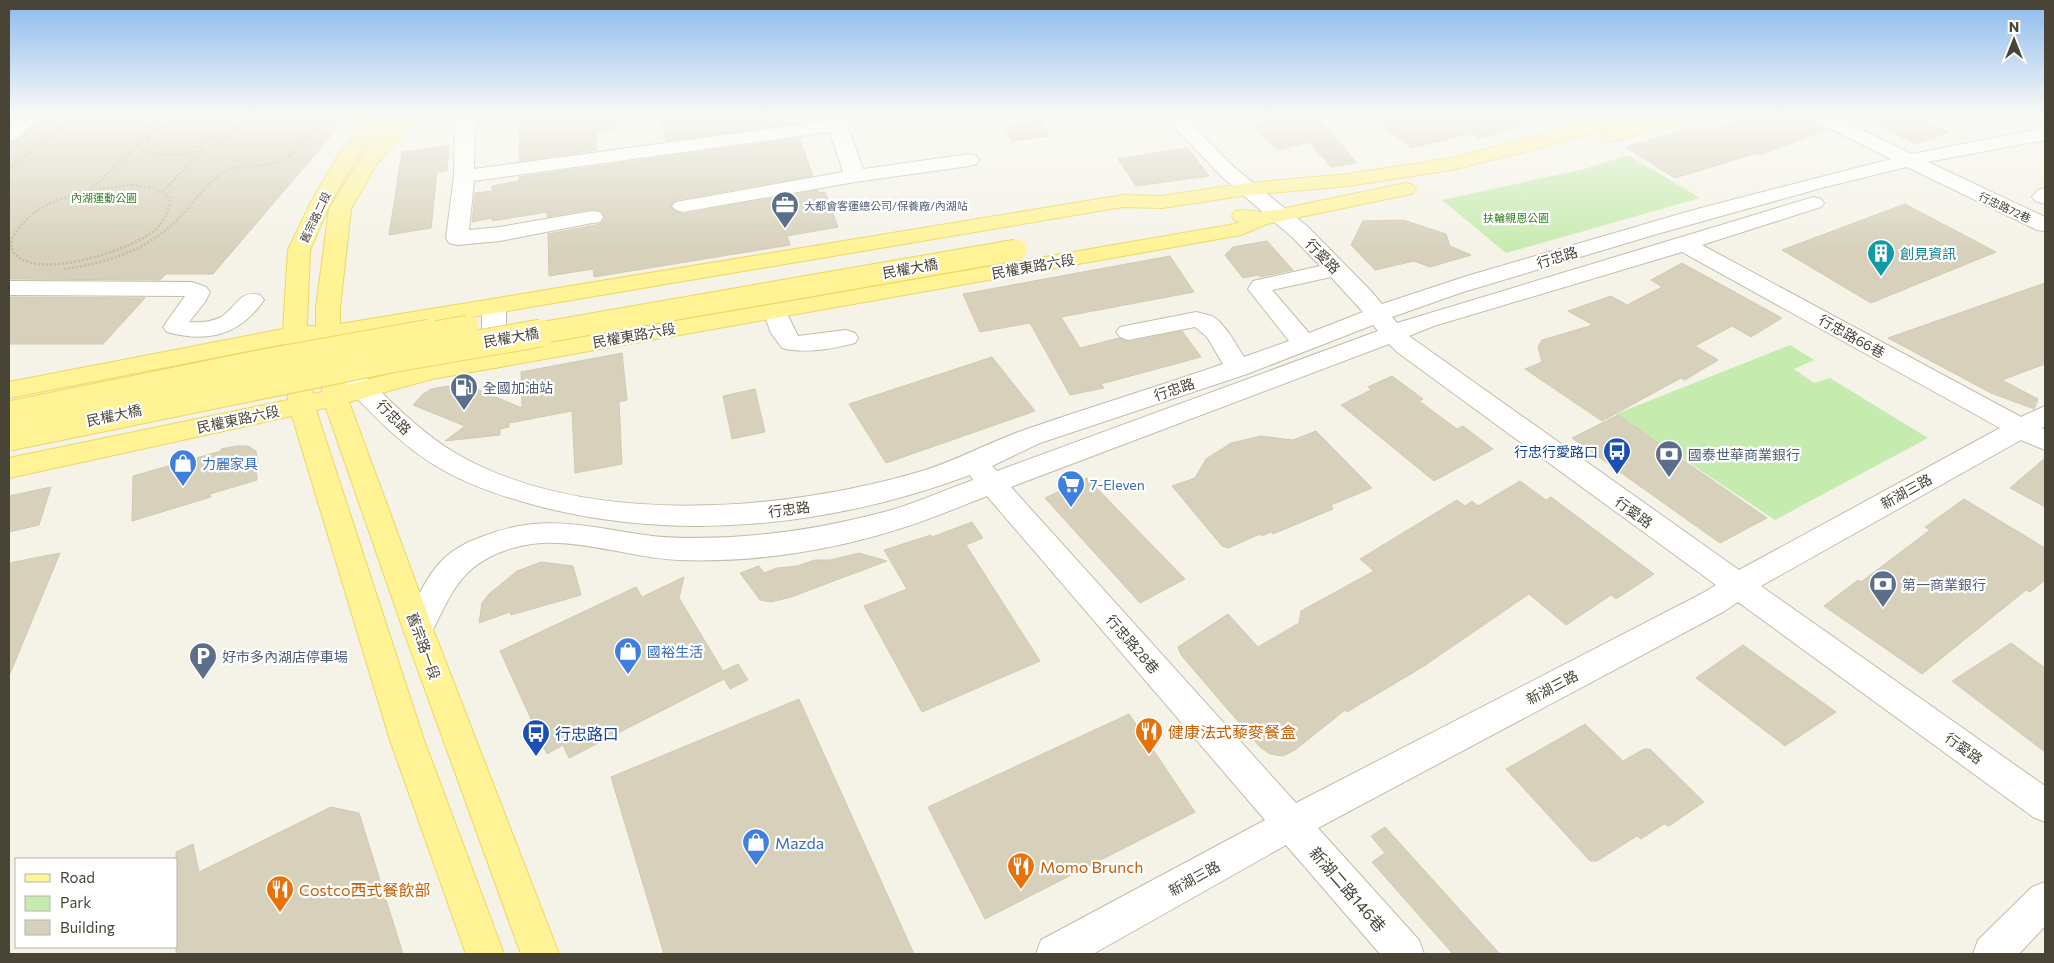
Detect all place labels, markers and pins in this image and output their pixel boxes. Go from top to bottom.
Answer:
office icon: 大都會客運總公司/保養廠/內湖站 [770,190,800,229]
place label: 大都會客運總公司/保養廠/內湖站 [804,199,968,212]
building icon: 創見資訊 [1866,238,1896,277]
place label: 創見資訊 [1900,245,1956,262]
fuel station icon: 全國加油站 [449,372,479,411]
place label: 全國加油站 [483,379,553,396]
bus stop icon: 行忠行愛路口 [1602,436,1632,475]
bank icon: 國泰世華商業銀行 [1654,439,1684,478]
place label: 行忠行愛路口 [1514,443,1598,460]
place label: 國泰世華商業銀行 [1688,446,1800,463]
shop icon: 力麗家具 [168,448,198,487]
place label: 力麗家具 [202,455,258,472]
supermarket icon: 7-Eleven [1056,469,1086,508]
place label: 7-Eleven [1090,476,1145,493]
bank icon: 第一商業銀行 [1868,569,1898,608]
place label: 第一商業銀行 [1902,576,1986,593]
shop icon: 國裕生活 [613,636,643,675]
parking icon: 好市多內湖店停車場 [188,641,218,680]
place label: 國裕生活 [647,643,703,660]
place label: 好市多內湖店停車場 [222,648,348,665]
restaurant icon: 健康法式藜麥餐盒 [1134,716,1164,755]
bus stop icon: 行忠路口 [521,718,551,757]
place label: 健康法式藜麥餐盒 [1168,722,1296,741]
place label: 行忠路口 [555,724,619,743]
shop icon: Mazda [741,827,771,866]
place label: Mazda [775,833,824,852]
restaurant icon: Momo Brunch [1006,851,1036,890]
place label: Momo Brunch [1040,857,1143,876]
restaurant icon: Costco西式餐飲部 [265,874,295,913]
place label: Costco西式餐飲部 [299,880,431,899]

